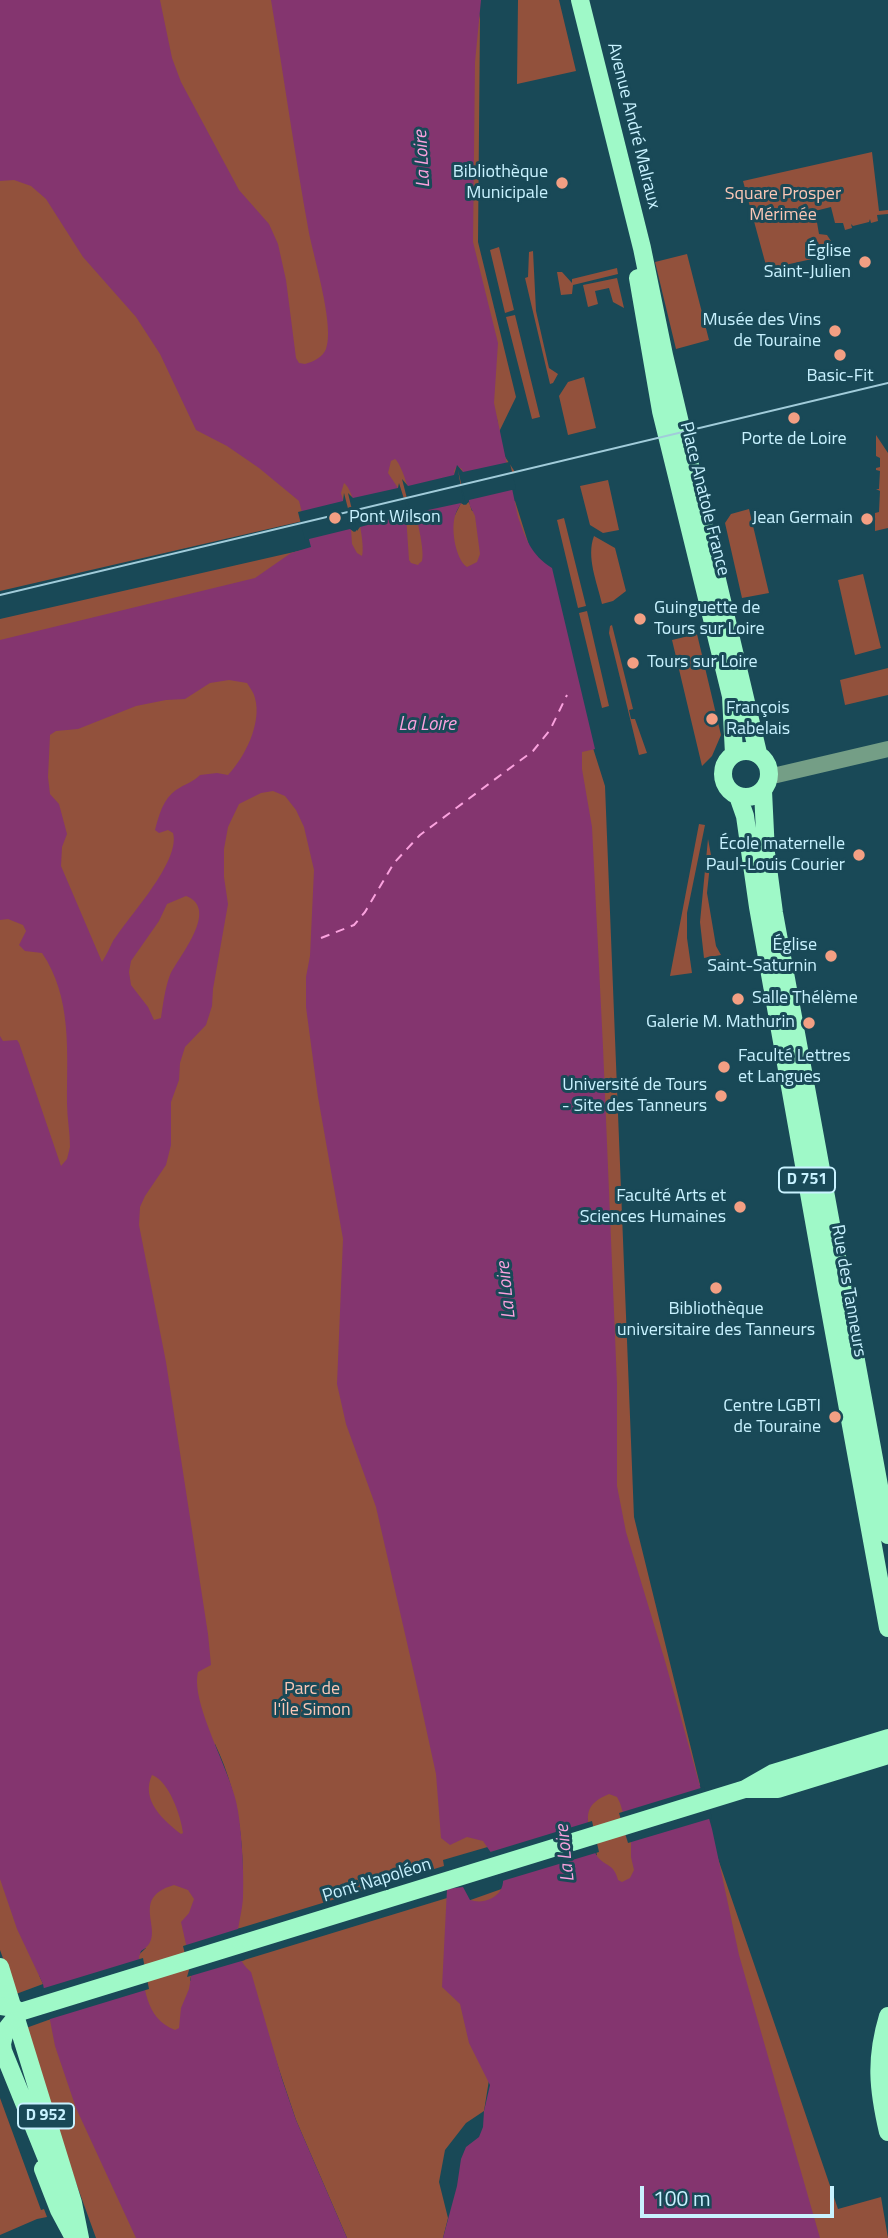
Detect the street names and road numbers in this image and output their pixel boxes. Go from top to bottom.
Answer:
street label: Avenue André Malraux [602,41,664,211]
street label: Place Anatole France [674,420,734,578]
road number: D 751 [779,1168,835,1192]
street label: Rue des Tanneurs [826,1223,870,1359]
street label: Pont Napoléon [320,1854,434,1908]
road number: D 952 [18,2104,74,2128]

